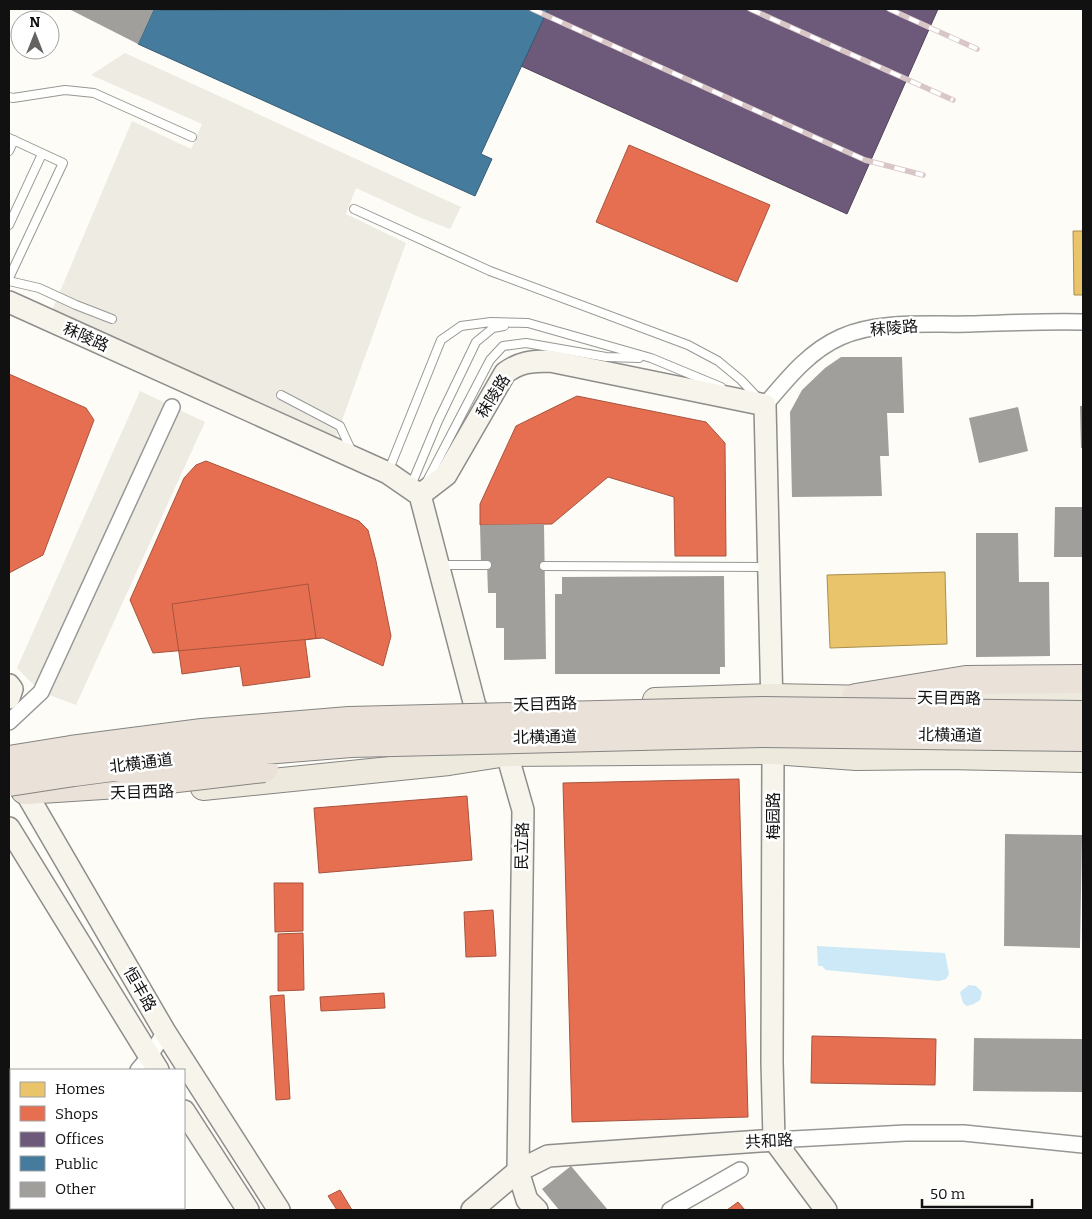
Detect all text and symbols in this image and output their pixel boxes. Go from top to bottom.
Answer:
north arrow [10,10,60,60]
text: N [30,14,41,31]
street label: 秣陵路 [869,316,919,340]
street label: 秣陵路 [60,319,112,355]
street label: 秣陵路 [472,371,514,421]
street label: 天目西路 [917,688,981,708]
street label: 天目西路 [513,693,577,715]
street label: 北横通道 [918,725,982,745]
street label: 北横通道 [513,727,577,747]
street label: 北横通道 [108,750,174,776]
street label: 天目西路 [110,781,174,803]
street label: 梅园路 [764,792,783,840]
street label: 民立路 [512,822,532,870]
street label: 恒丰路 [120,963,160,1015]
legend [10,1069,185,1209]
text: Homes [55,1080,105,1098]
text: Shops [55,1105,98,1123]
text: Offices [55,1130,104,1148]
street label: 共和路 [745,1130,793,1152]
text: Public [55,1155,99,1173]
scale bar [922,1176,1032,1208]
text: Other [55,1180,96,1198]
text: 50 m [930,1185,966,1203]

